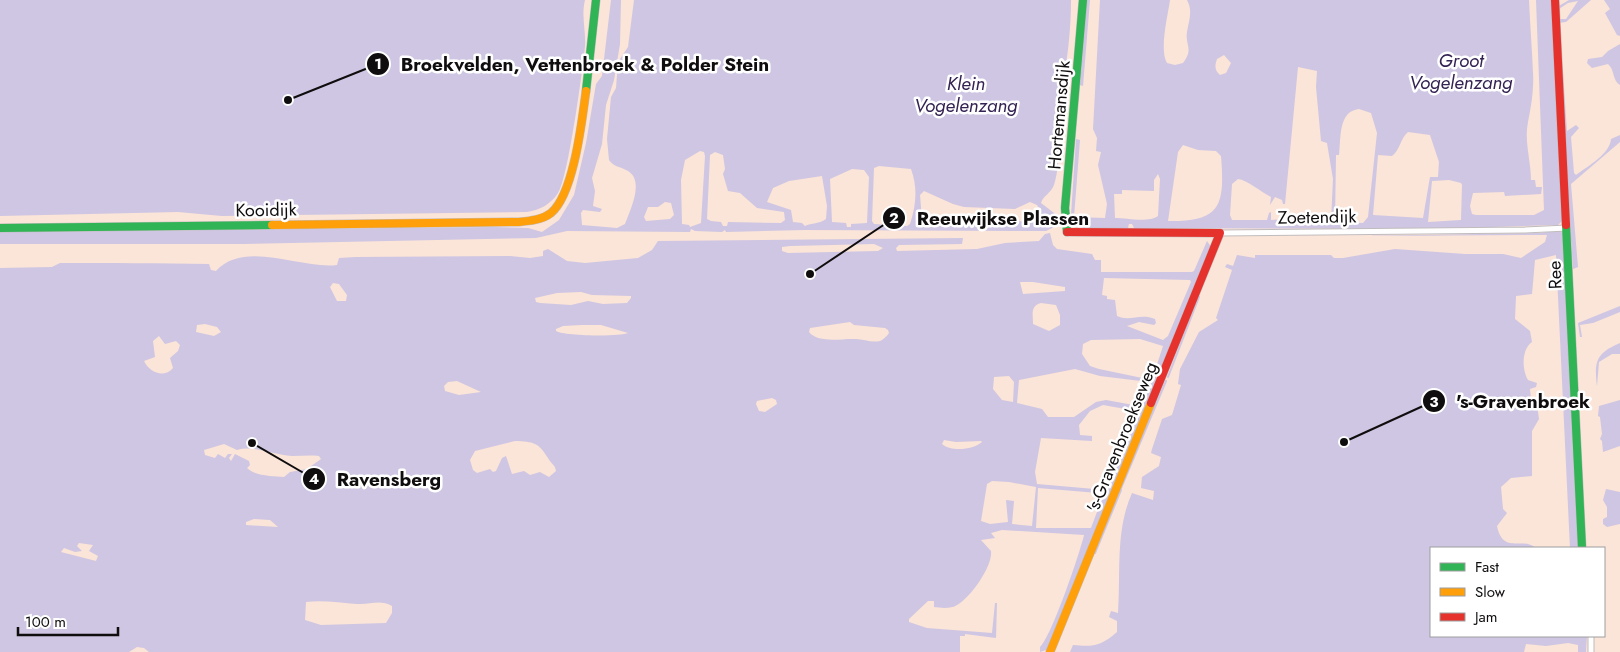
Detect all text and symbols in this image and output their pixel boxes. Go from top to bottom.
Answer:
callout: Broekvelden, Vettenbroek & Polder Stein [366,47,779,81]
water label: Groot Vogelenzang [1409,47,1513,96]
text: Broekvelden, Vettenbroek & Polder Stein [401,51,769,78]
text: 1 [374,53,382,75]
street label: Hortemansdijk [1041,59,1077,171]
water label: Klein Vogelenzang [914,70,1018,119]
street label: Kooidijk [235,196,297,224]
callout: Reeuwijkse Plassen [882,201,1099,235]
street label: Zoetendijk [1277,203,1357,231]
text: Reeuwijkse Plassen [917,205,1089,232]
text: 2 [889,207,899,229]
street label: Ree [1542,260,1568,290]
street label: 's-Gravenbroekseweg [1080,358,1164,516]
callout: 's-Gravenbroek [1421,384,1600,418]
text: 's-Gravenbroek [1456,388,1590,415]
text: 3 [1429,391,1439,413]
callout: Ravensberg [302,462,451,496]
text: Ravensberg [337,466,441,493]
text: 4 [309,468,319,490]
legend [1430,547,1605,637]
text: Fast [1475,556,1499,578]
text: Slow [1475,581,1506,603]
scale bar [18,604,118,636]
text: Jam [1473,606,1498,628]
text: 100 m [25,611,66,633]

